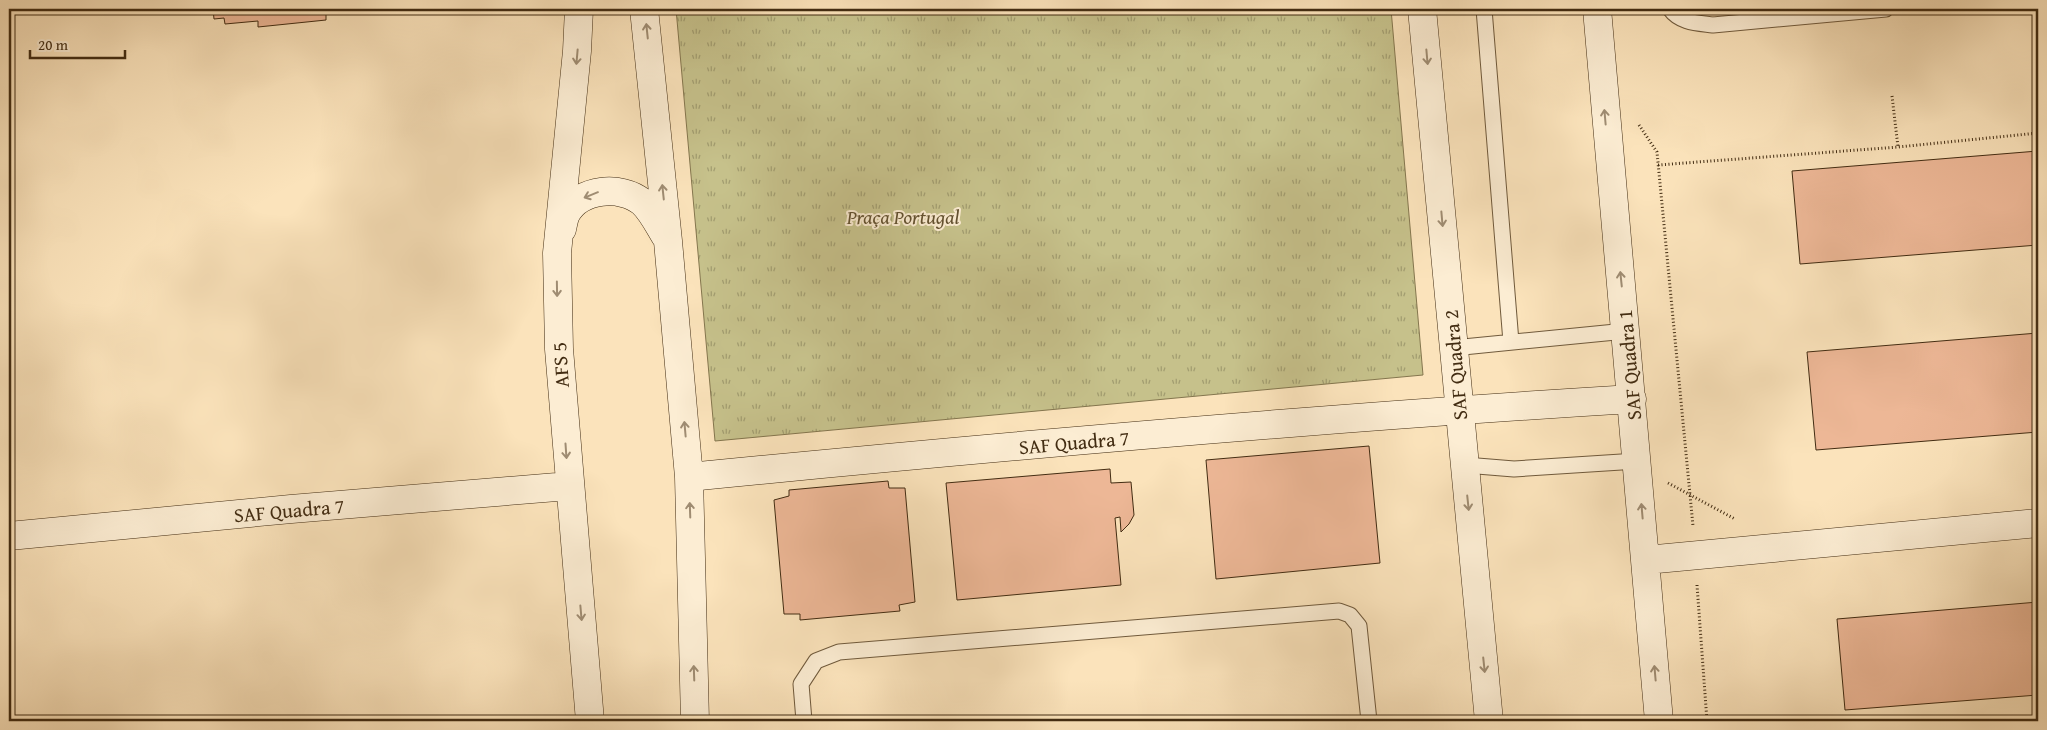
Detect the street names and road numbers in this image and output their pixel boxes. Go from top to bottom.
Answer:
street label: SAF Quadra 2 [1436,309,1474,421]
street label: SAF Quadra 1 [1610,309,1648,421]
street label: AFS 5 [544,341,576,389]
street label: SAF Quadra 7 [1018,423,1130,461]
street label: SAF Quadra 7 [233,491,345,529]

